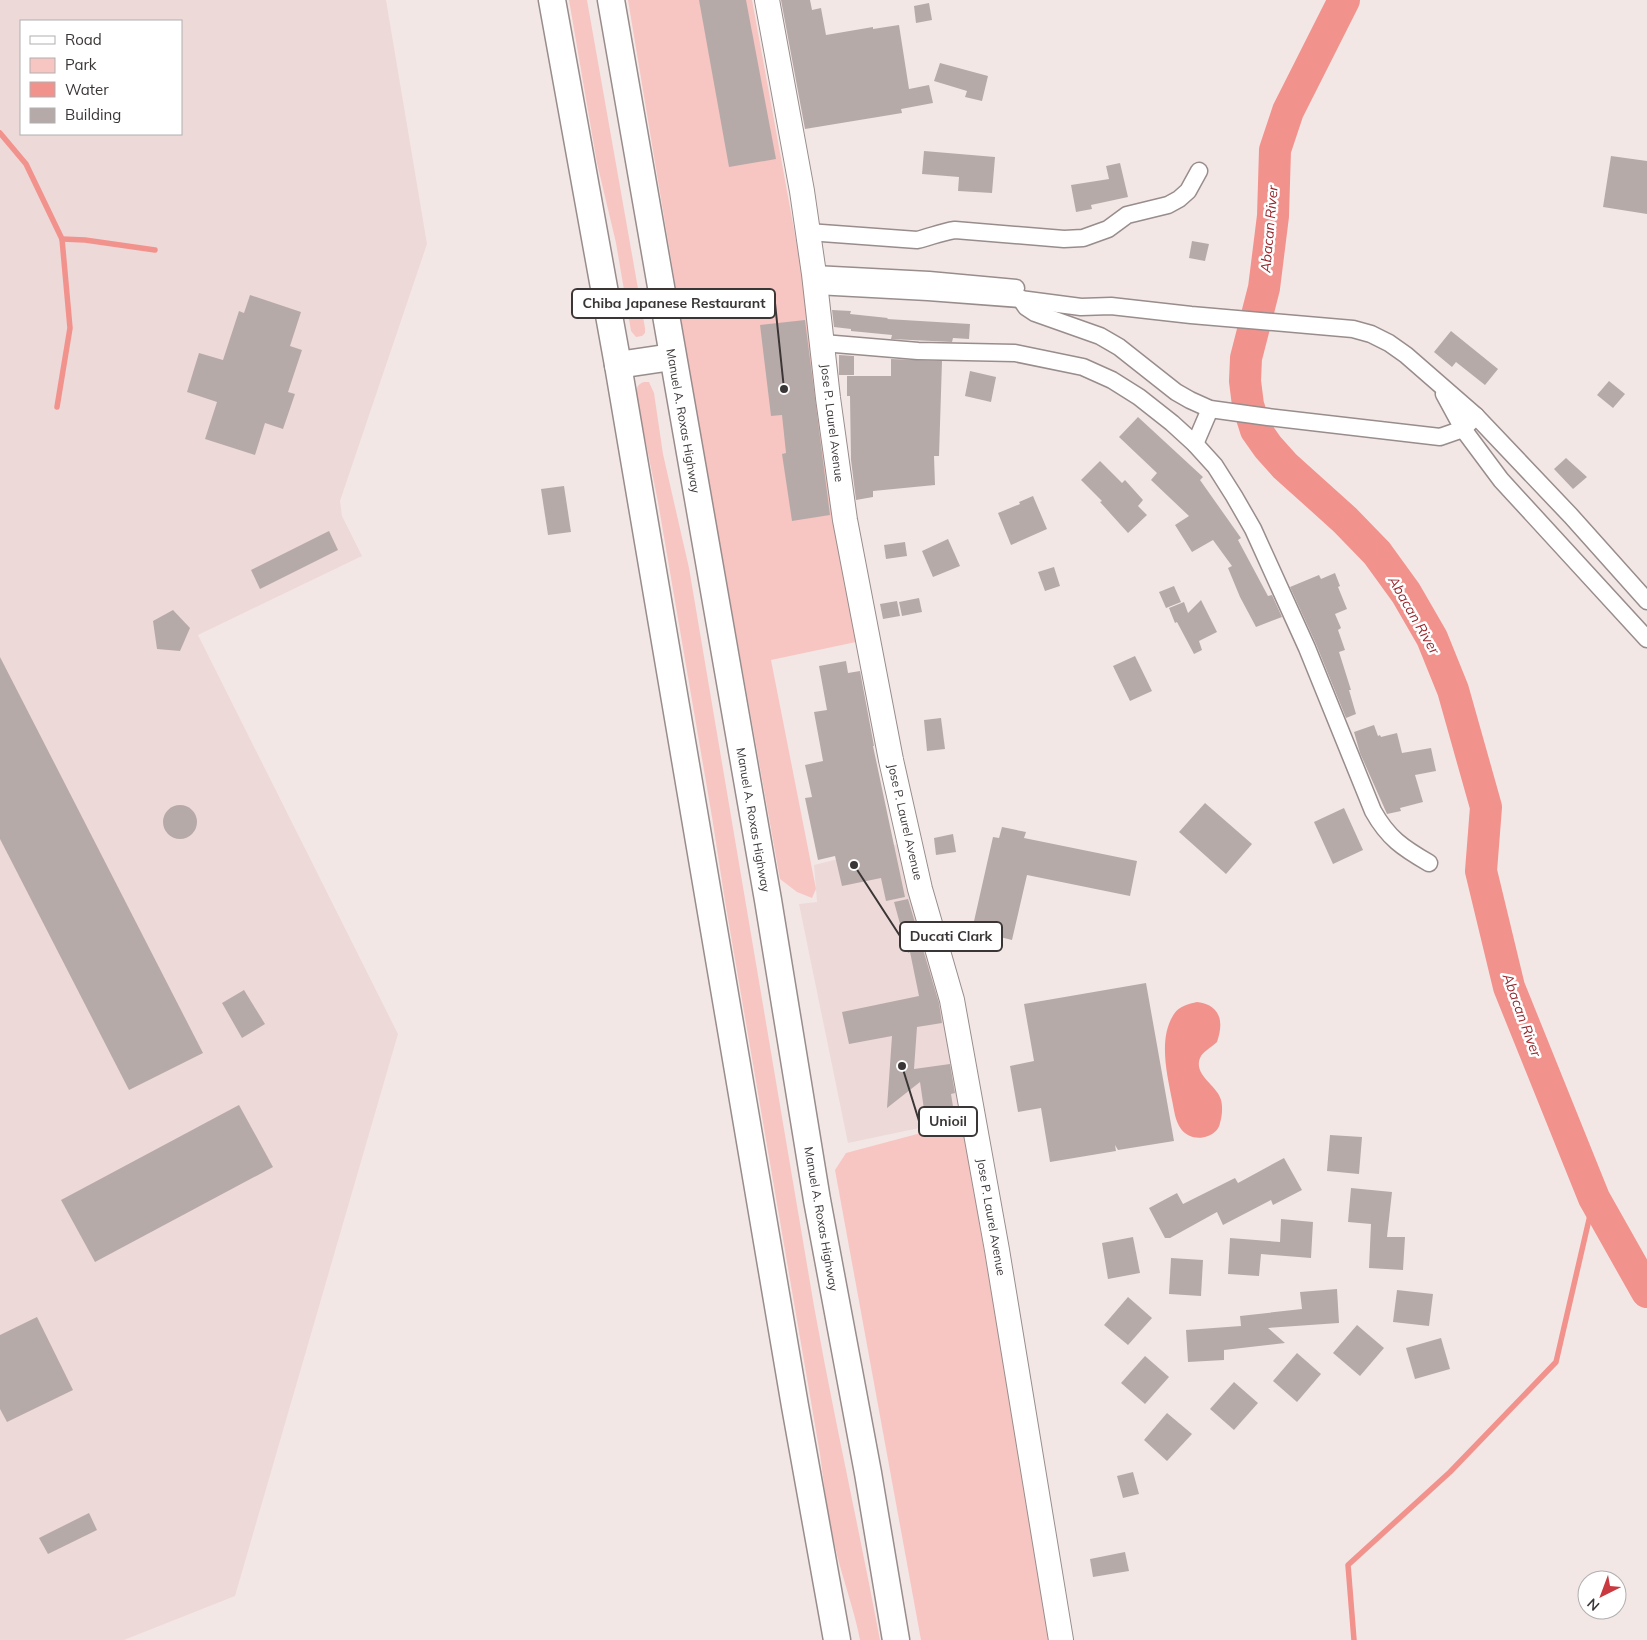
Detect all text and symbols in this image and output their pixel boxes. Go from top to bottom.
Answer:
legend [20,20,182,135]
text: Road [65,30,102,49]
text: Park [65,55,97,74]
text: Water [65,80,109,99]
text: Building [65,105,121,124]
water label: Abacan River [1256,184,1282,274]
callout: Chiba Japanese Restaurant [572,289,775,318]
text: Chiba Japanese Restaurant [582,294,766,312]
street label: Manuel A. Roxas Highway [663,347,704,495]
street label: Jose P. Laurel Avenue [818,363,847,483]
water label: Abacan River [1384,572,1444,658]
street label: Manuel A. Roxas Highway [733,746,774,894]
street label: Jose P. Laurel Avenue [885,762,926,881]
callout: Ducati Clark [900,922,1002,951]
text: Ducati Clark [910,927,993,945]
water label: Abacan River [1498,970,1546,1060]
callout: Unioil [919,1107,977,1136]
text: Unioil [929,1112,967,1130]
street label: Manuel A. Roxas Highway [801,1145,842,1293]
street label: Jose P. Laurel Avenue [974,1157,1009,1277]
north arrow [1577,1570,1627,1620]
text: N [1583,1594,1603,1615]

